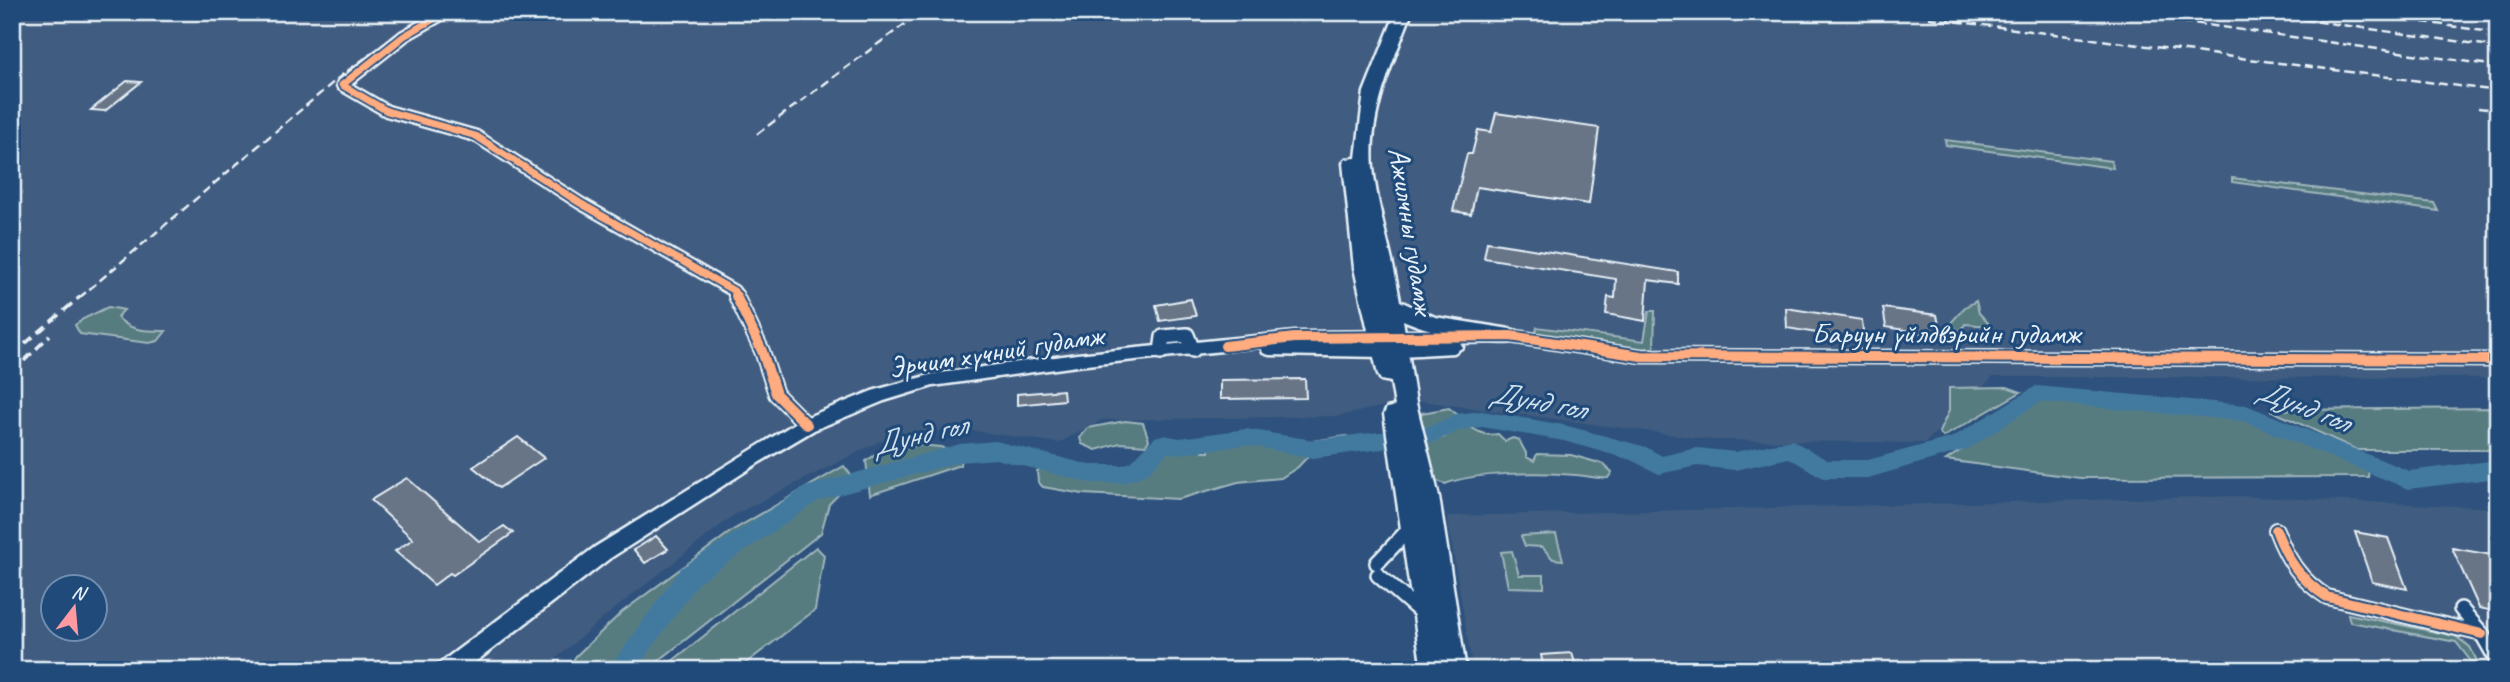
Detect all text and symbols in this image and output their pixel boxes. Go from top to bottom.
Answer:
street label: Ажилчны гудамж [1380,144,1444,321]
street label: Баруун үйлдвэрийн гудамж [1812,314,2083,352]
street label: Эрчим хүчний гудамж [886,315,1109,387]
water label: Дунд гол [2251,369,2360,443]
water label: Дунд гол [1486,372,1593,430]
water label: Дунд гол [867,403,975,465]
north arrow [38,574,108,644]
text: N [69,579,90,607]

